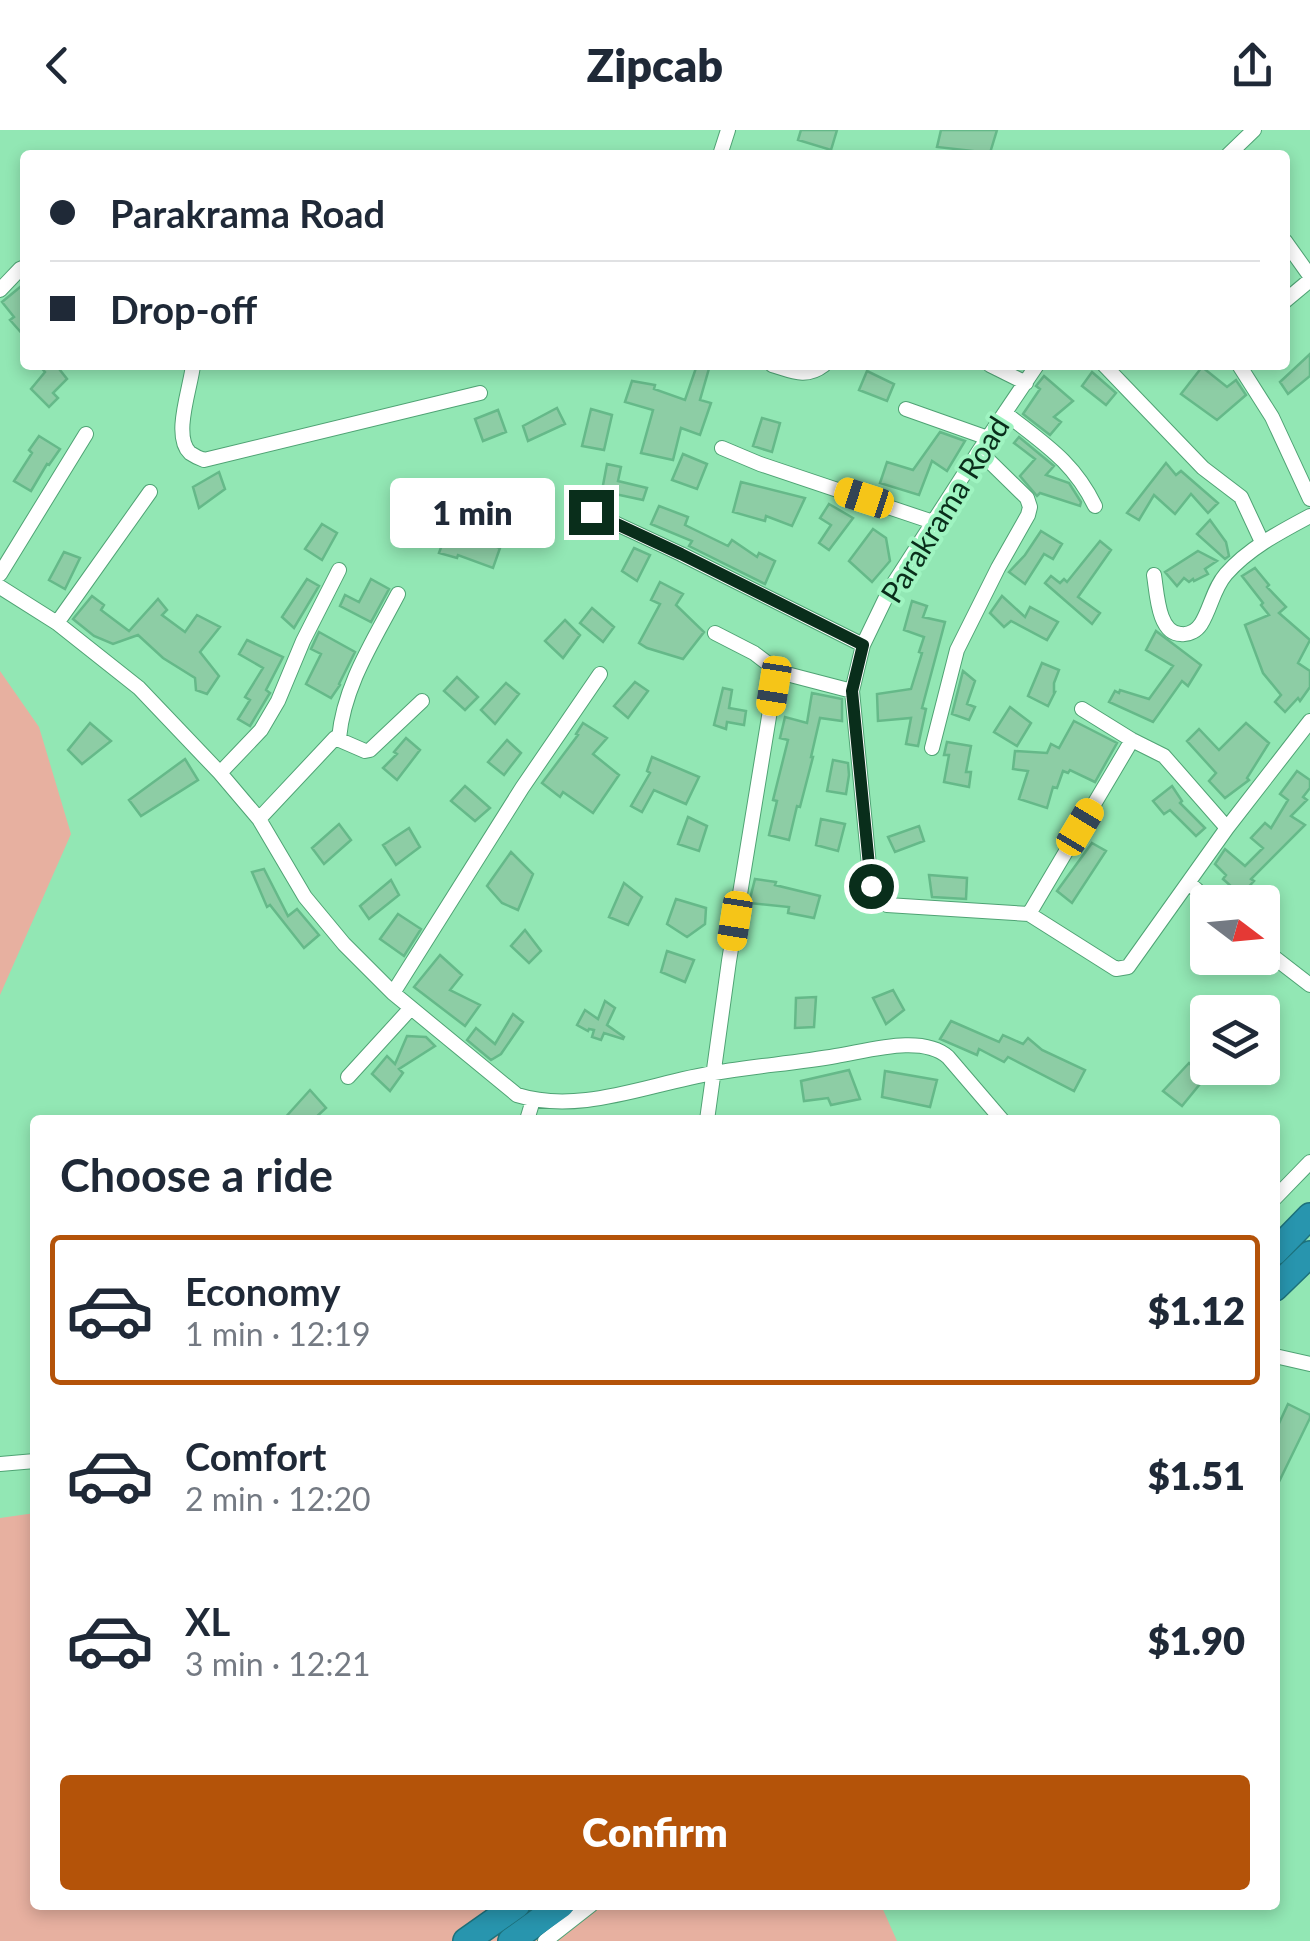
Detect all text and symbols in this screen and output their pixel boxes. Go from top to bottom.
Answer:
icon: back [30,38,85,93]
text: Zipcab [587,38,723,92]
icon: share [1225,38,1280,93]
text: Parakrama Road [110,190,385,236]
text: Drop-off [110,286,257,332]
street label: Parakrama Road [872,409,1016,609]
car [831,474,897,522]
callout: 1 min [391,477,556,547]
route end [569,490,614,535]
text: 1 min [433,493,512,532]
car [754,654,794,718]
car [1052,794,1108,860]
route start [849,864,894,909]
north arrow [1190,885,1280,975]
map controls [1190,885,1280,1085]
car [715,889,755,953]
button: layers [1190,995,1280,1085]
text: Choose a ride [60,1148,333,1202]
icon: car [65,1265,155,1355]
text: Economy [185,1268,340,1314]
text: $1.12 [1148,1287,1245,1333]
text: 1 min · 12:19 [185,1314,371,1353]
icon: car [65,1430,155,1520]
text: Comfort [185,1433,326,1479]
text: $1.51 [1148,1452,1245,1498]
text: 2 min · 12:20 [185,1479,371,1518]
icon: car [65,1595,155,1685]
text: XL [185,1598,230,1644]
text: $1.90 [1148,1617,1245,1663]
text: 3 min · 12:21 [185,1644,371,1683]
button: Confirm [60,1775,1250,1890]

